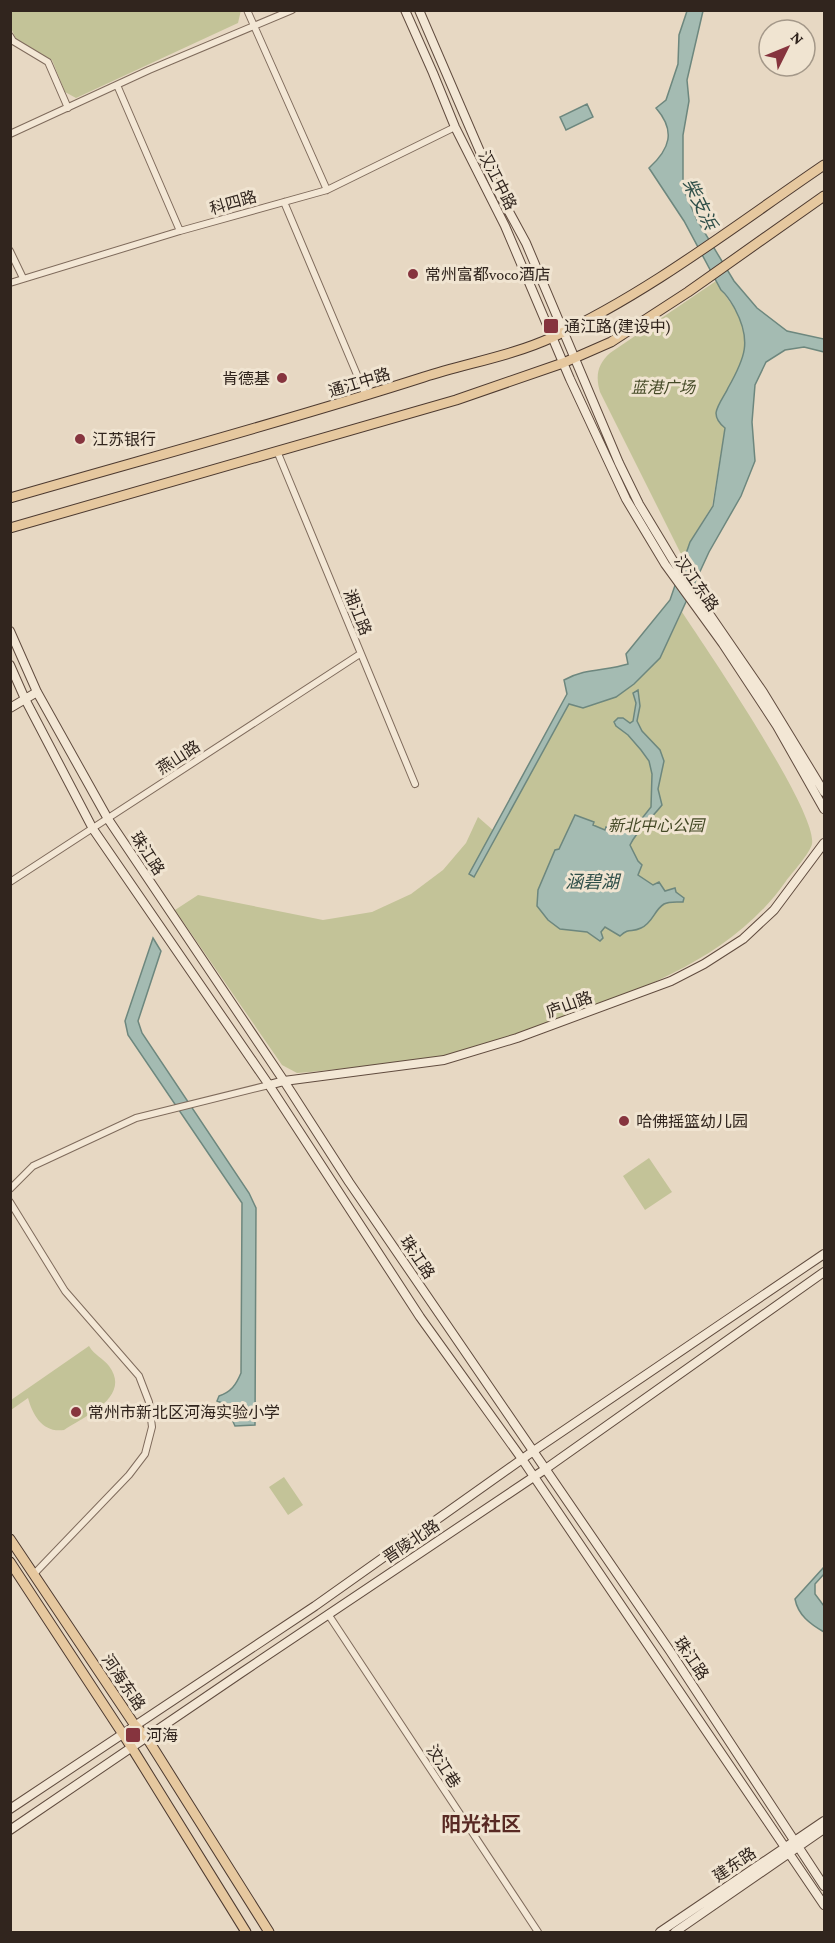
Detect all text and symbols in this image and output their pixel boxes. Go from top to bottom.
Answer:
north arrow [757,18,817,78]
text: N [788,28,808,48]
street label: 汉江中路 [475,148,520,213]
water label: 柴支浜 [679,175,722,234]
street label: 科四路 [208,188,259,217]
place label: 常州富都voco酒店 [425,266,551,283]
marker: 常州富都voco酒店 [406,267,420,281]
marker: 通江路(建设中) [542,317,560,335]
place label: 通江路(建设中) [564,318,671,336]
street label: 通江中路 [326,365,392,400]
place label: 肯德基 [222,370,270,387]
marker: 肯德基 [275,371,289,385]
park label: 蓝港广场 [631,379,697,396]
place label: 江苏银行 [92,431,156,448]
marker: 江苏银行 [73,432,87,446]
street label: 汉江东路 [671,552,722,614]
street label: 湘江路 [341,587,374,638]
street label: 燕山路 [154,737,203,778]
park label: 新北中心公园 [608,817,706,834]
street label: 珠江路 [127,829,168,878]
water label: 涵碧湖 [565,872,622,892]
street label: 庐山路 [544,988,595,1021]
place label: 哈佛摇篮幼儿园 [636,1113,748,1130]
marker: 哈佛摇篮幼儿园 [617,1114,631,1128]
street label: 珠江路 [397,1233,438,1282]
place label: 常州市新北区河海实验小学 [88,1404,280,1421]
marker: 常州市新北区河海实验小学 [69,1405,83,1419]
street label: 晋陵北路 [380,1516,443,1566]
street label: 珠江路 [671,1634,712,1683]
street label: 河海东路 [99,1651,149,1714]
marker: 河海 [124,1726,142,1744]
place label: 河海 [146,1727,178,1744]
street label: 汶江巷 [423,1742,464,1791]
district label: 阳光社区 [441,1813,521,1835]
street label: 建东路 [710,1844,759,1885]

